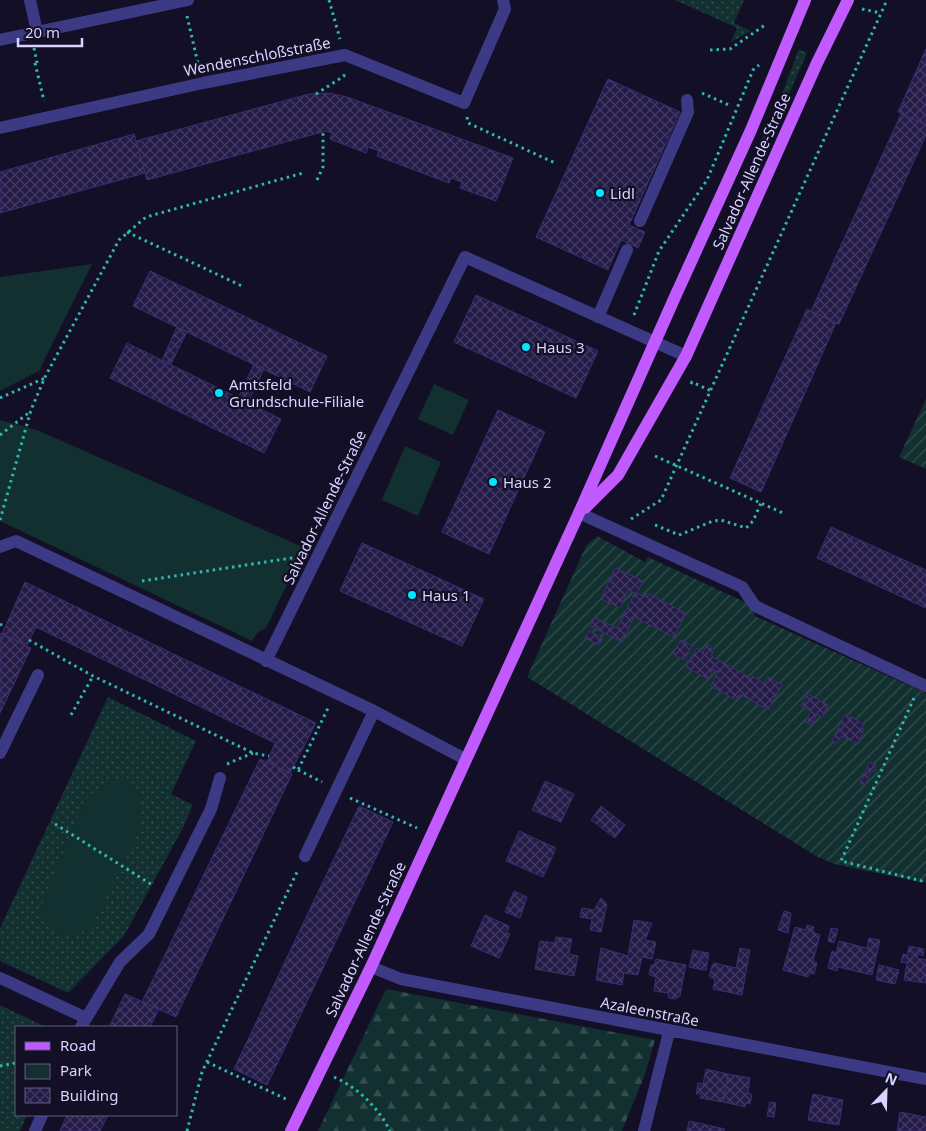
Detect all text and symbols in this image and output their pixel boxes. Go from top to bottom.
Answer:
scale bar [18,15,81,47]
text: 20 m [25,22,60,42]
street label: Wendenschloßstraße [182,32,332,80]
street label: Salvador-Allende-Straße [707,90,795,252]
place label: Lidl [610,183,635,203]
marker: Lidl [594,187,606,199]
place label: Haus 3 [536,337,584,357]
marker: Haus 3 [520,341,532,353]
place label: Amtsfeld Grundschule-Filiale [229,374,364,411]
marker: Amtsfeld Grundschule-Filiale [213,387,225,399]
street label: Salvador-Allende-Straße [278,427,370,587]
place label: Haus 2 [503,472,551,492]
marker: Haus 2 [487,476,499,488]
place label: Haus 1 [422,585,470,605]
marker: Haus 1 [406,589,418,601]
street label: Salvador-Allende-Straße [320,858,410,1020]
street label: Azaleenstraße [599,992,701,1030]
legend [15,1026,178,1116]
text: Road [60,1035,96,1055]
text: Park [60,1060,92,1080]
north arrow [861,1066,911,1116]
text: N [882,1068,900,1090]
text: Building [60,1085,118,1105]

